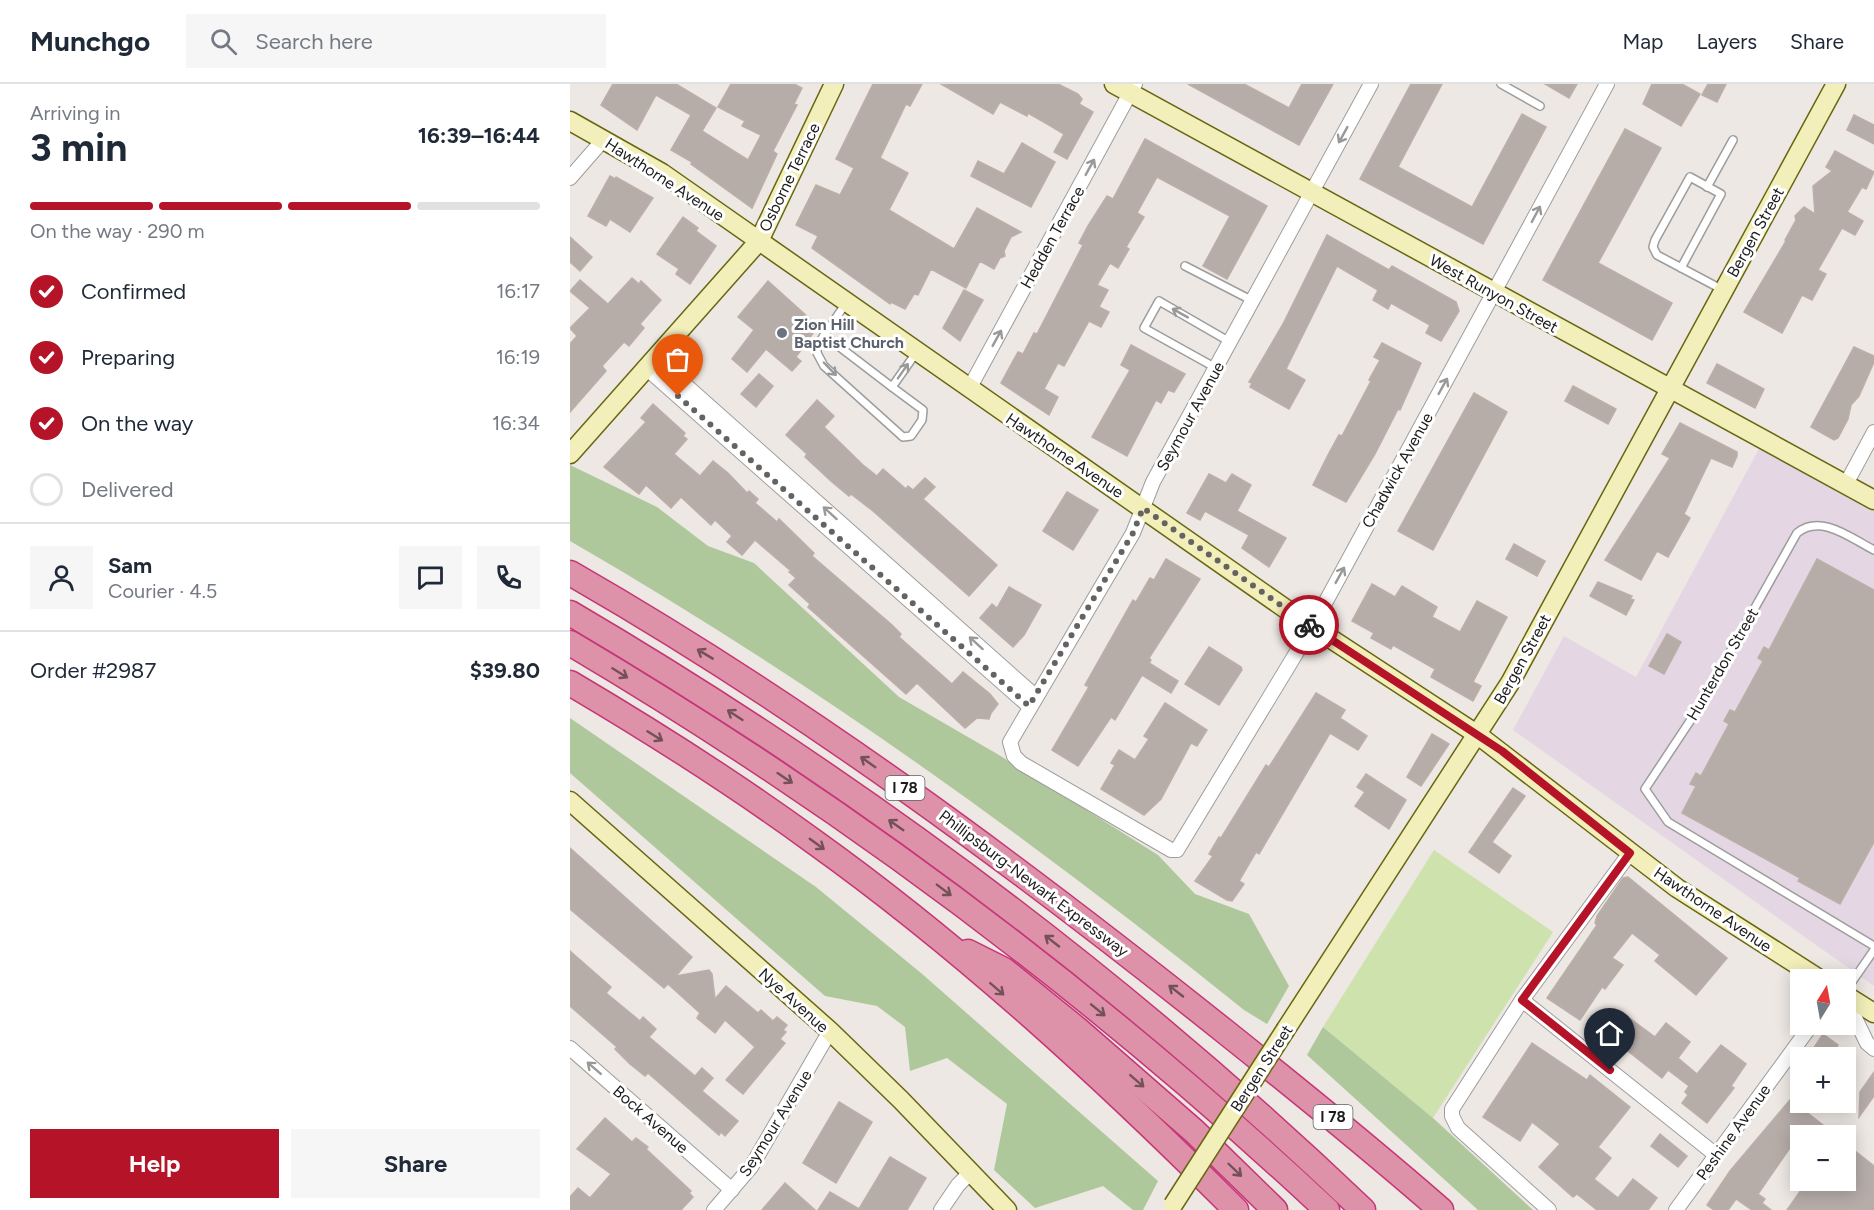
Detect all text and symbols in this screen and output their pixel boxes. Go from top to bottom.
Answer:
search box [186,14,606,68]
text: Munchgo [30,24,150,58]
icon: search [207,25,240,58]
text: Search here [255,28,373,55]
text: Map [1623,29,1663,54]
text: Layers [1696,29,1757,54]
text: Share [1790,29,1844,54]
text: Arriving in [30,101,120,125]
street label: Osborne Terrace [755,120,824,235]
text: 16:39–16:44 [418,122,540,149]
text: 3 min [30,124,127,171]
one-way arrow [1337,126,1348,144]
street label: Hawthorne Avenue [602,134,728,225]
one-way arrow [1084,159,1096,176]
street label: Hedden Terrace [1016,183,1089,292]
street label: Bergen Street [1723,184,1788,280]
one-way arrow [1530,206,1542,223]
text: On the way · 290 m [30,219,204,243]
street label: West Runyon Street [1426,250,1561,337]
icon: check [30,275,63,308]
text: Confirmed [81,278,186,305]
text: 16:17 [496,279,540,303]
one-way arrow [1172,306,1189,318]
place label: Zion Hill Baptist Church [794,315,904,352]
marker: Zion Hill Baptist Church [775,326,789,340]
one-way arrow [991,330,1003,347]
pin [652,334,703,396]
icon: check [30,341,63,374]
icon: bag [661,343,694,376]
text: Preparing [81,344,175,371]
text: 16:19 [496,345,540,369]
street label: Seymour Avenue [1153,358,1228,474]
one-way arrow [822,362,837,377]
one-way arrow [897,364,909,380]
one-way arrow [1438,377,1449,395]
icon: check [30,407,63,440]
street label: Hawthorne Avenue [1002,409,1127,502]
street label: Chadwick Avenue [1358,409,1437,531]
text: On the way [81,410,193,437]
text: 16:34 [492,411,540,435]
text: Delivered [81,476,174,503]
one-way arrow [823,506,838,520]
button: person [30,546,93,609]
button: chat [399,546,462,609]
button: phone [477,546,540,609]
text: Sam [108,552,152,579]
one-way arrow [1335,567,1346,585]
text: Courier · 4.5 [108,579,217,603]
courier [1279,595,1339,655]
street label: Hunterdon Street [1683,605,1762,724]
icon: bike [1293,609,1326,642]
street label: Bergen Street [1490,611,1555,707]
one-way arrow [969,636,984,650]
one-way arrow [697,648,714,660]
text: Order #2987 [30,657,156,684]
text: $39.80 [470,657,540,684]
one-way arrow [611,668,628,680]
one-way arrow [727,709,744,721]
one-way arrow [647,729,664,742]
one-way arrow [860,756,877,768]
one-way arrow [776,772,792,784]
road number: I 78 [886,776,924,800]
street label: Phillipsburg-Newark Expressway [935,806,1133,961]
one-way arrow [889,818,905,831]
one-way arrow [809,838,825,850]
street label: Hawthorne Avenue [1650,863,1775,956]
one-way arrow [936,884,952,897]
one-way arrow [1045,935,1061,948]
street label: Nye Avenue [755,964,833,1037]
north arrow [1790,969,1856,1035]
map controls [1790,969,1856,1191]
one-way arrow [990,982,1005,996]
one-way arrow [1168,985,1184,998]
one-way arrow [1090,1004,1106,1017]
pin [1584,1008,1635,1070]
icon: home [1593,1017,1626,1050]
street label: Bergen Street [1226,1021,1297,1115]
button: + [1790,1047,1856,1113]
one-way arrow [586,1061,601,1075]
street label: Seymour Avenue [735,1066,816,1180]
one-way arrow [1129,1074,1145,1087]
street label: Peshine Avenue [1692,1081,1775,1184]
street label: Bock Avenue [609,1082,692,1157]
road number: I 78 [1314,1105,1353,1129]
button: − [1790,1125,1856,1191]
button: Help [30,1129,279,1198]
button: Share [291,1129,540,1198]
one-way arrow [1227,1163,1242,1177]

